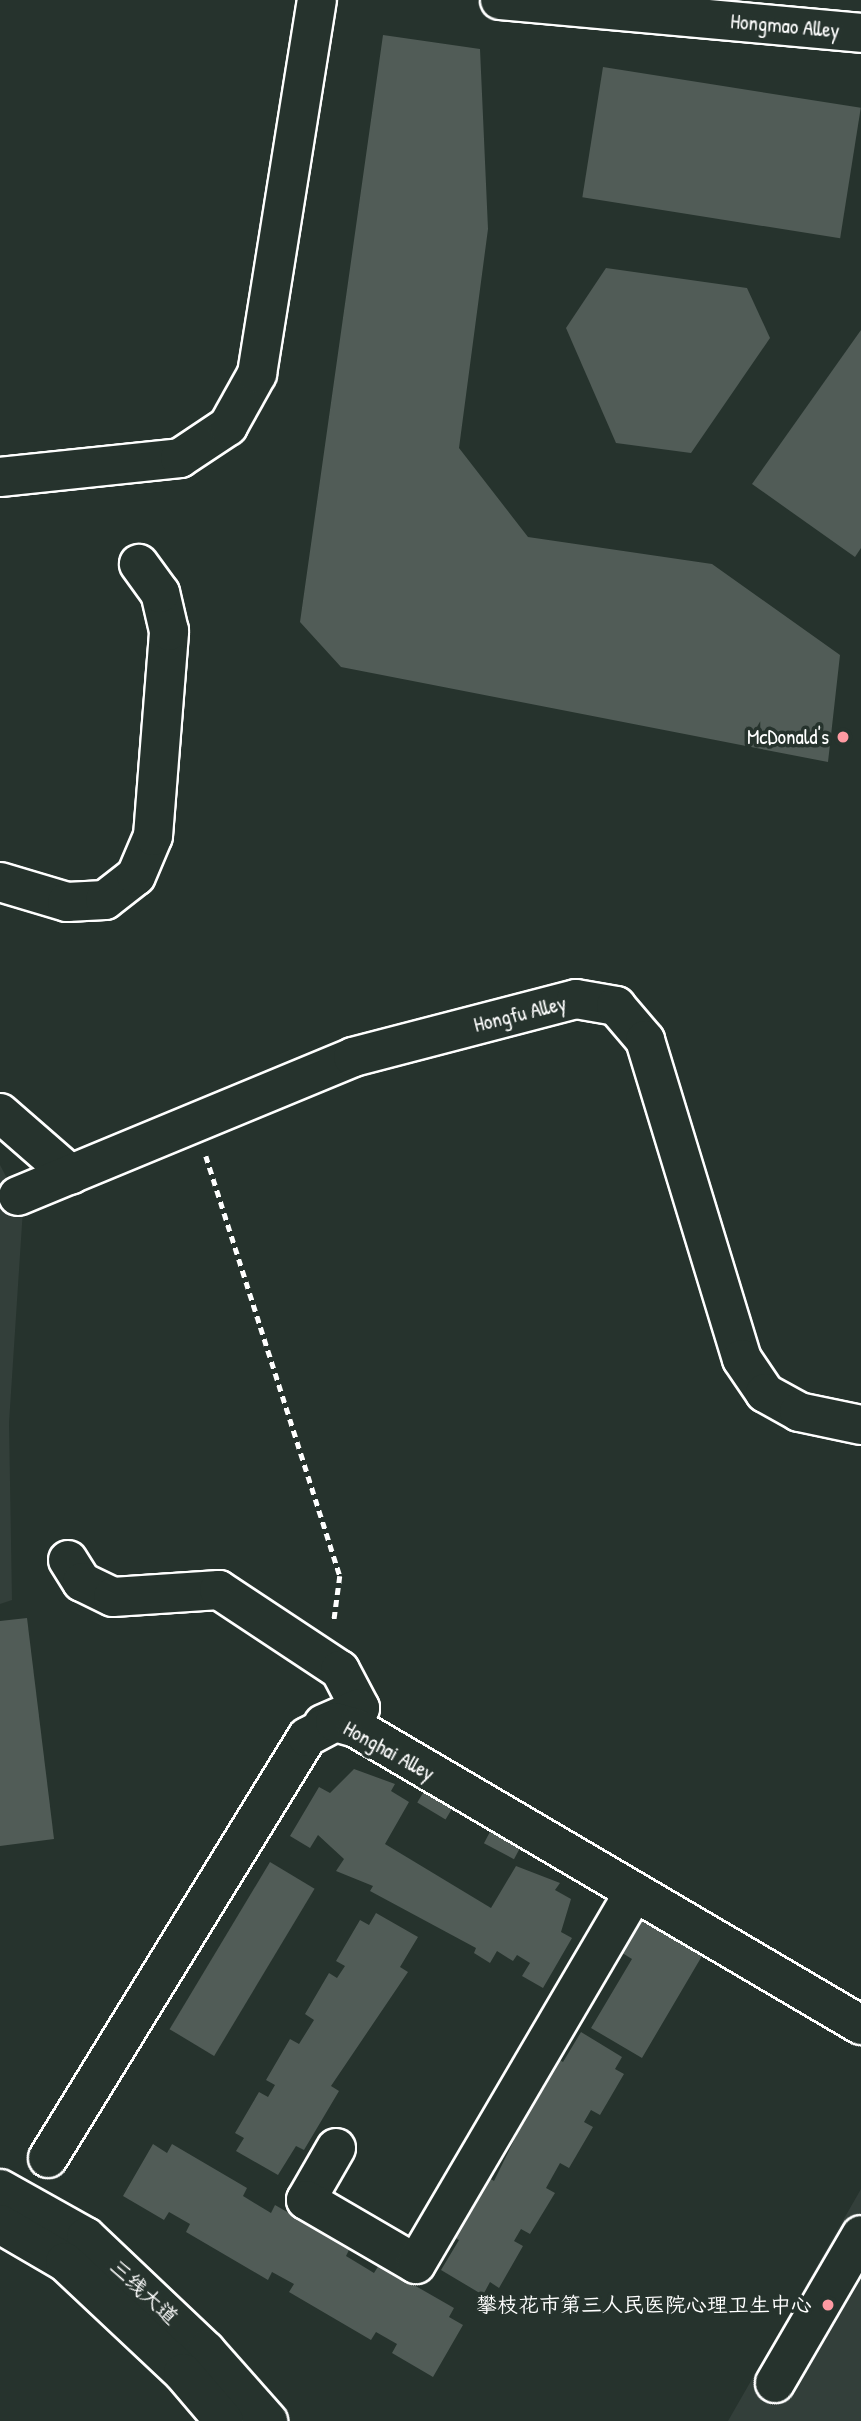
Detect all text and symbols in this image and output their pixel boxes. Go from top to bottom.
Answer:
street label: Hongmao Alley [729,9,841,43]
place label: McDonald's [747,724,829,750]
marker: McDonald's [835,729,851,745]
street label: Hongfu Alley [471,990,569,1038]
street label: Honghai Alley [339,1716,439,1786]
street label: 三线大道 [105,2254,183,2330]
place label: 攀枝花市第三人民医院心理卫生中心 [476,2292,812,2318]
marker: 攀枝花市第三人民医院心理卫生中心 [818,2295,838,2315]

